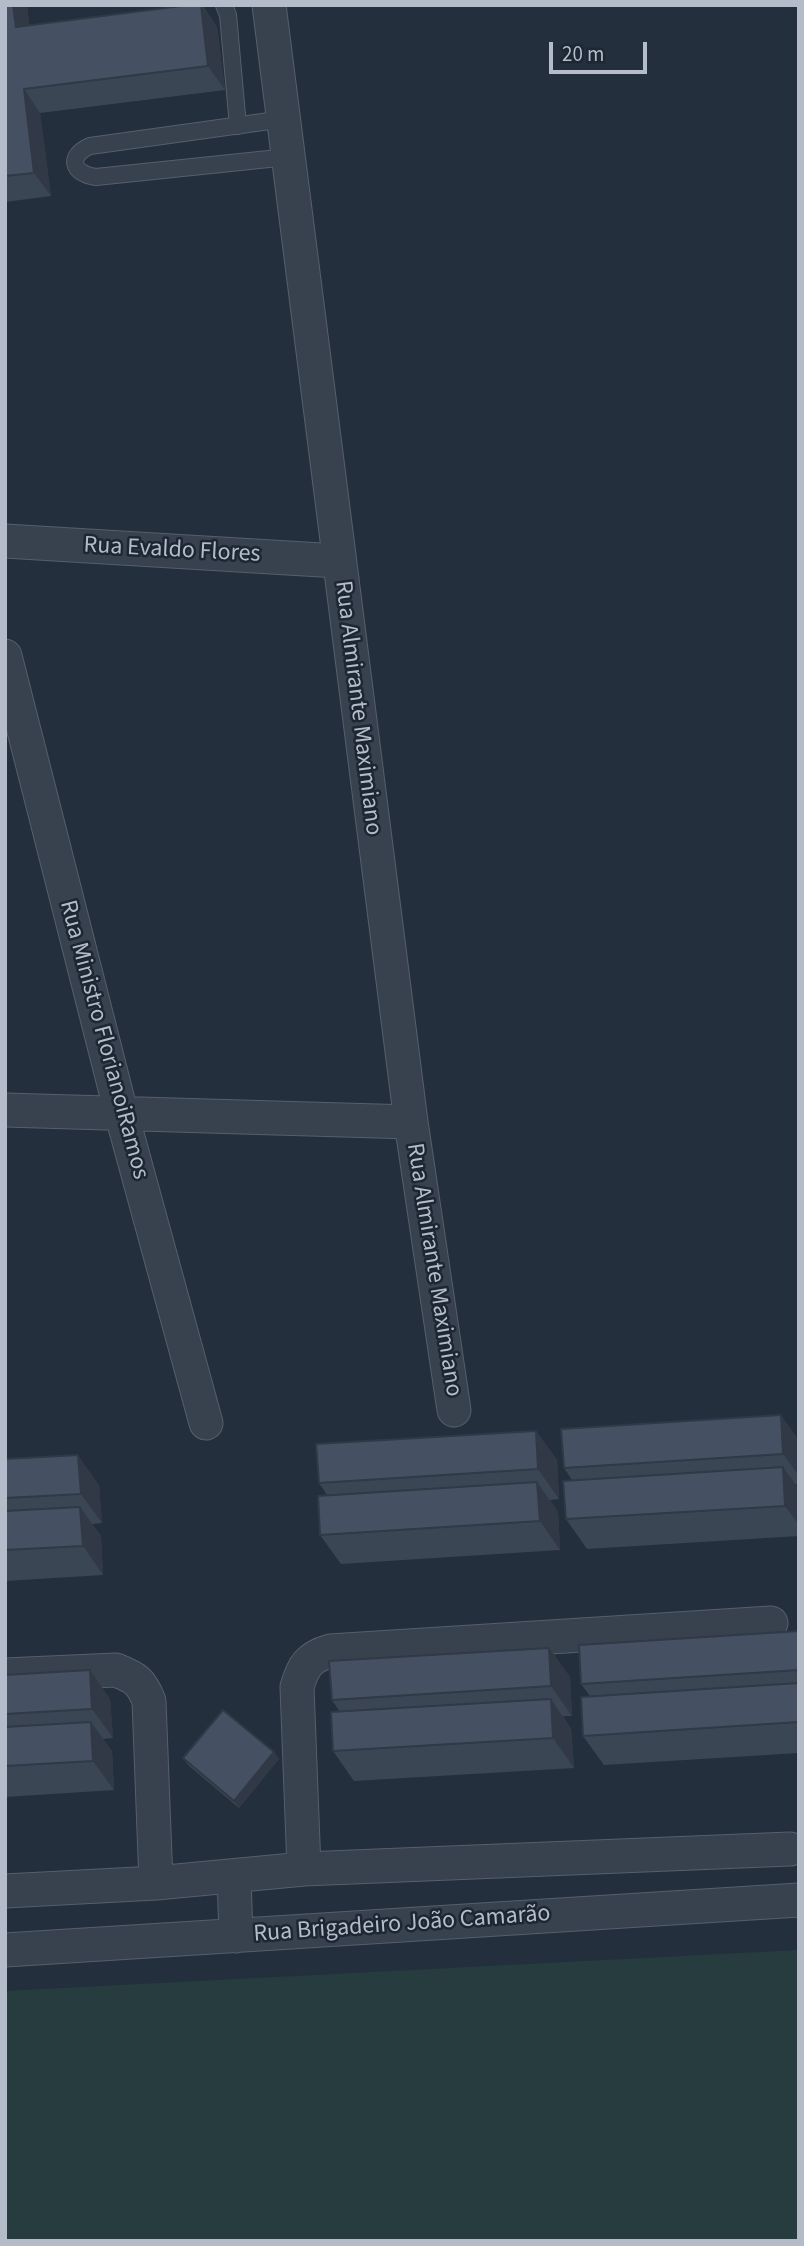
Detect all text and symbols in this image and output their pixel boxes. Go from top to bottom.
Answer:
scale bar [552,28,650,72]
text: 20 m [562,39,604,69]
street label: Rua Evaldo Flores [83,532,261,570]
street label: Rua Almirante Maximiano [327,579,387,837]
street label: Rua Ministro FlorianoiRamos [52,897,154,1183]
street label: Rua Almirante Maximiano [399,1141,467,1399]
street label: Rua Brigadeiro João Camarão [253,1900,551,1950]

